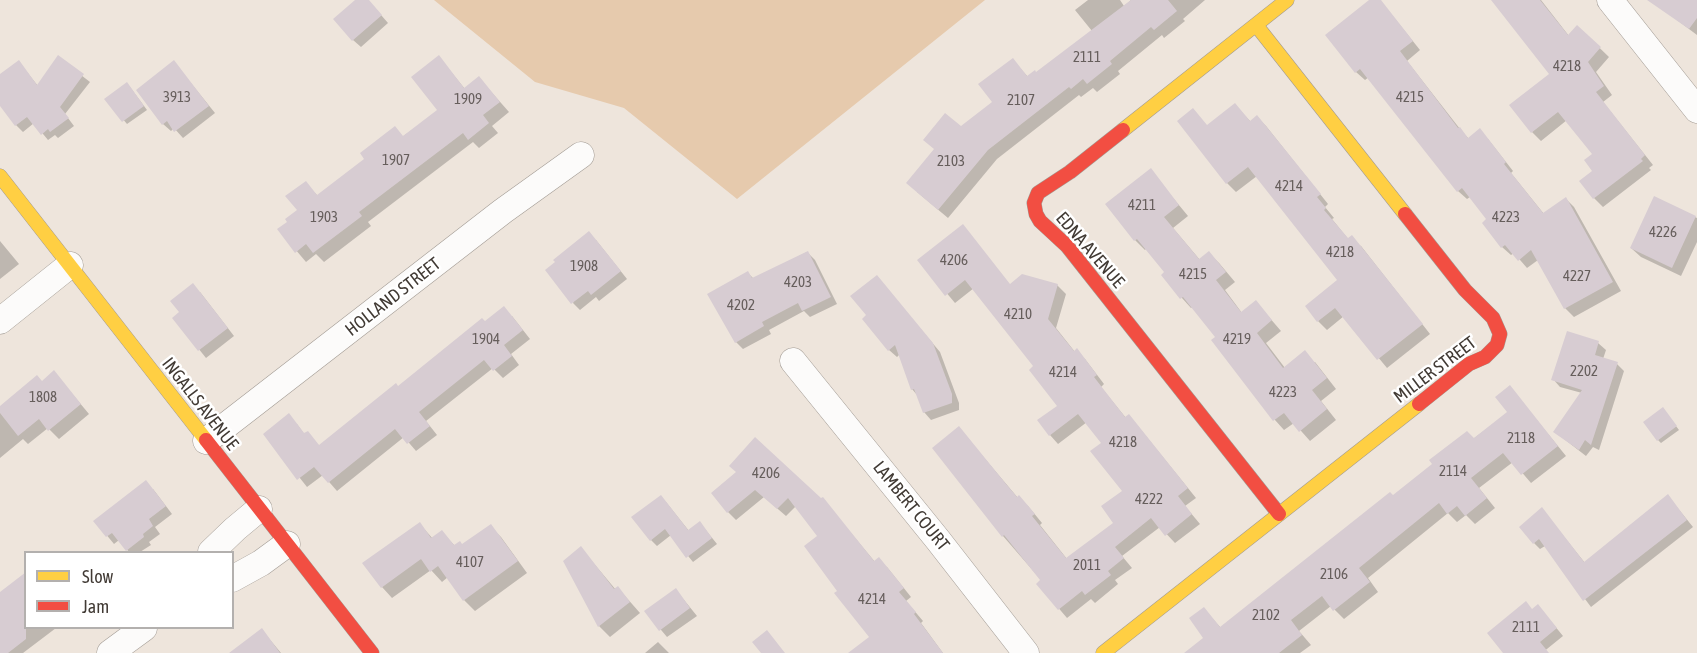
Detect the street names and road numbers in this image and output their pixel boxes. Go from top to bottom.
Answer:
street label: EDNA AVENUE [1051,208,1129,292]
street label: HOLLAND STREET [341,253,445,341]
street label: MILLER STREET [1390,332,1480,408]
street label: INGALLS AVENUE [157,353,243,455]
street label: LAMBERT COURT [868,457,954,555]

